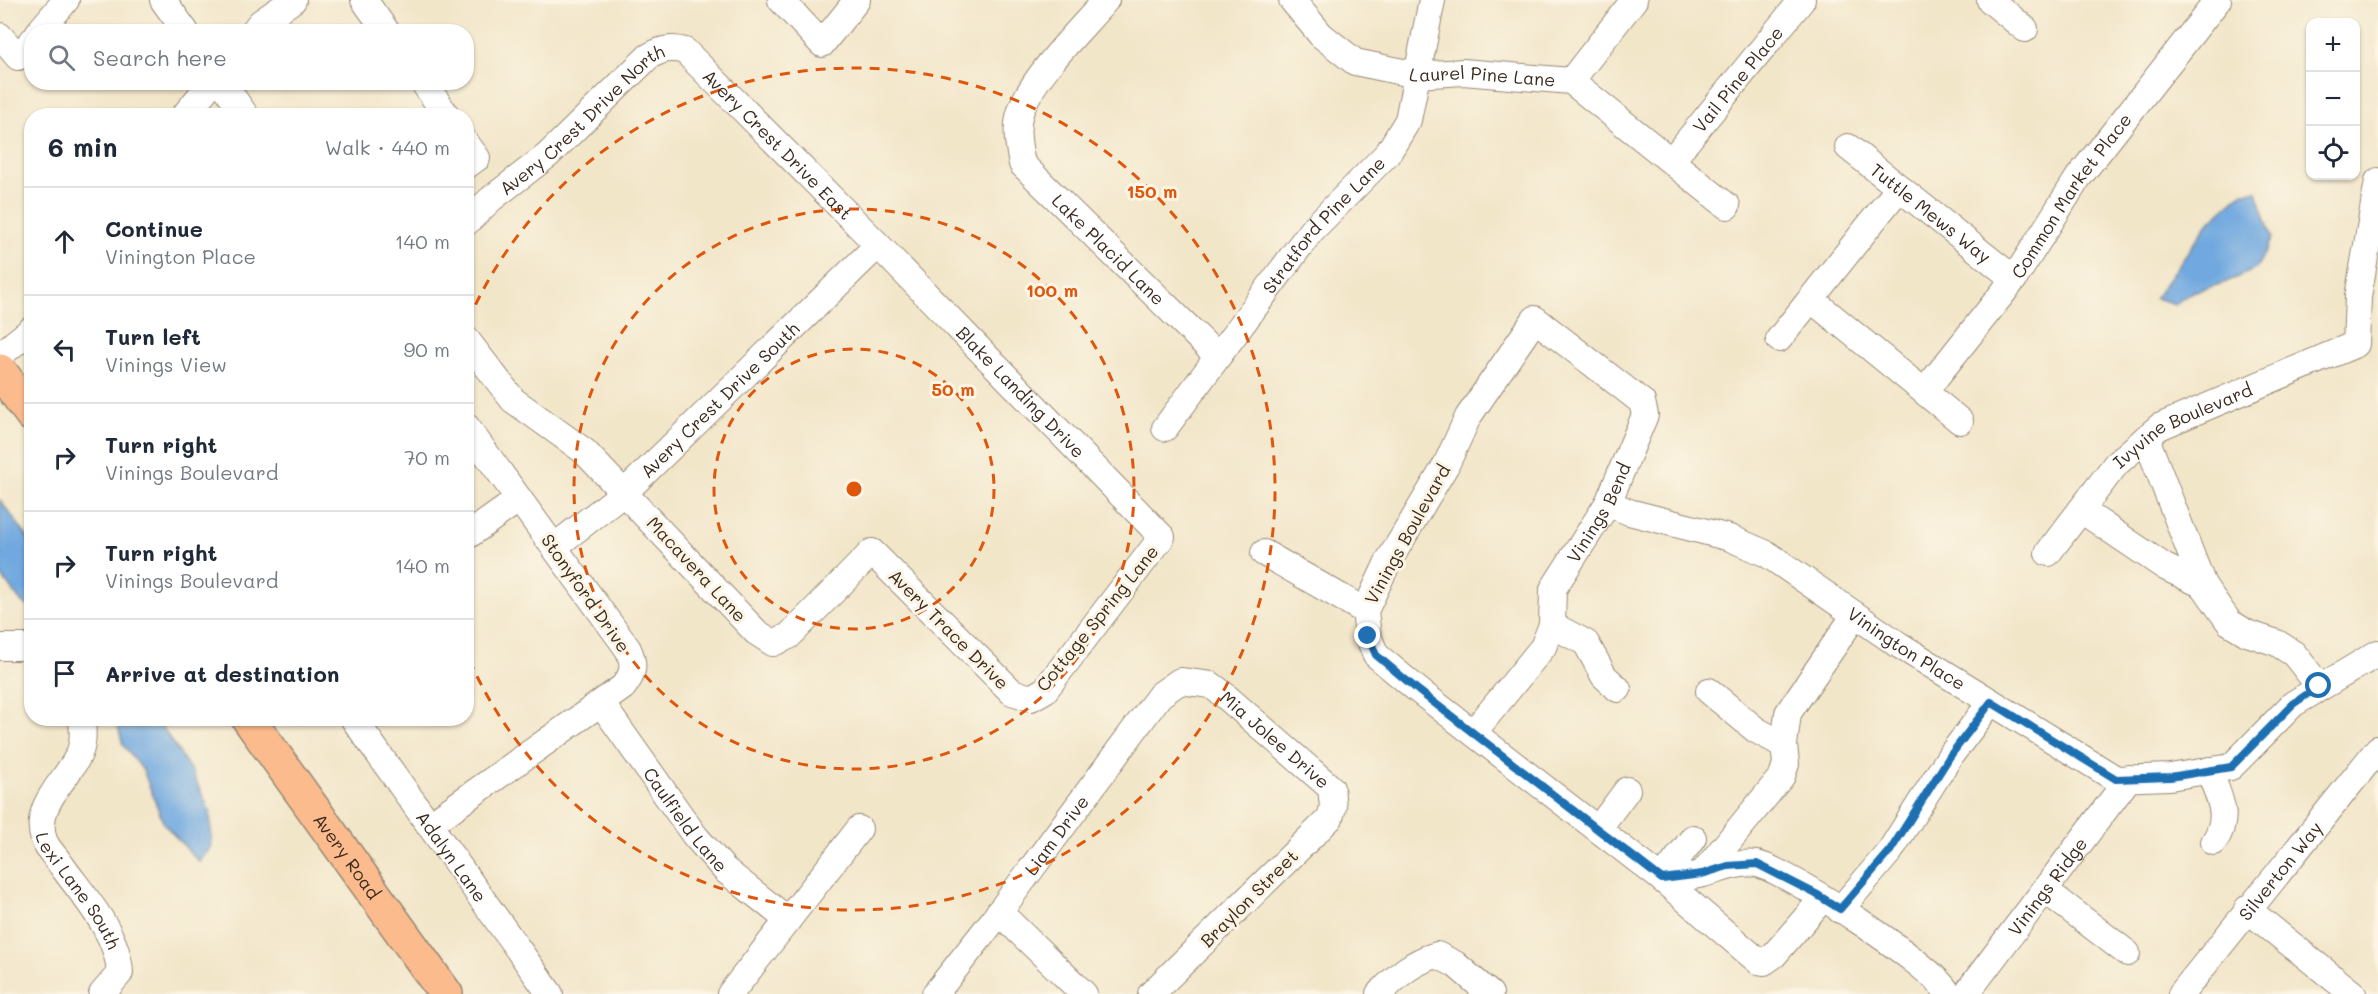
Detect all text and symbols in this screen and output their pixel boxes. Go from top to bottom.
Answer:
map controls [2306,18,2360,180]
button: + [2306,18,2360,72]
street label: Vail Pine Place [1687,21,1788,138]
search box [24,24,474,90]
street label: Avery Crest Drive North [494,39,668,200]
icon: search [45,41,78,74]
text: Search here [93,43,227,72]
street label: Laurel Pine Lane [1407,60,1557,92]
street label: Avery Crest Drive East [698,64,858,225]
button: − [2306,72,2360,126]
street label: Common Market Place [2005,108,2137,283]
button: locate [2306,126,2360,180]
text: 6 min [48,130,117,164]
text: Walk · 440 m [325,134,450,160]
street label: Stratford Pine Lane [1257,151,1390,298]
street label: Tuttle Mews Way [1866,158,1996,268]
text: 150 m [1127,179,1177,203]
street label: Lake Placid Lane [1047,188,1170,310]
text: Continue [105,214,203,243]
icon: ahead [48,225,81,258]
text: 140 m [395,228,450,254]
text: Vinington Place [105,243,256,269]
text: 100 m [1026,278,1078,302]
street label: Avery Crest Drive South [635,317,804,483]
street label: Blake Landing Drive [951,321,1090,463]
text: Turn left [105,322,201,351]
icon: left [48,333,81,366]
text: 90 m [404,336,450,362]
text: Vinings View [105,351,227,377]
text: 50 m [932,377,974,401]
street label: Ivyvine Boulevard [2108,377,2256,474]
text: Turn right [105,430,217,459]
icon: right [48,441,81,474]
text: 70 m [404,444,450,470]
text: Vinings Boulevard [105,459,278,485]
street label: Vinings Bend [1561,459,1636,567]
street label: Vinings Boulevard [1359,460,1455,608]
centre of rings [844,479,864,499]
street label: Macavera Lane [642,511,752,627]
street label: Stonyford Drive [536,529,636,657]
text: Turn right [105,538,217,567]
street label: Cottage Spring Lane [1031,540,1163,696]
icon: right [48,549,81,582]
text: 140 m [395,552,450,578]
street label: Avery Trace Drive [884,564,1014,694]
text: Vinings Boulevard [105,567,278,593]
street label: Vinington Place [1843,601,1970,695]
route end [1354,622,1380,648]
icon: arrive [48,657,81,690]
text: Arrive at destination [105,659,340,688]
route start [2305,672,2331,698]
street label: Mia Jolee Drive [1215,685,1335,794]
street label: Caulfield Lane [638,762,733,877]
street label: Liam Drive [1019,790,1094,880]
street label: Adalyn Lane [411,806,493,907]
street label: Avery Road [308,808,386,904]
street label: Silverton Way [2233,816,2327,925]
street label: Lexi Lane South [30,829,126,953]
street label: Vinings Ridge [2002,832,2092,940]
street label: Braylon Street [1195,844,1303,952]

